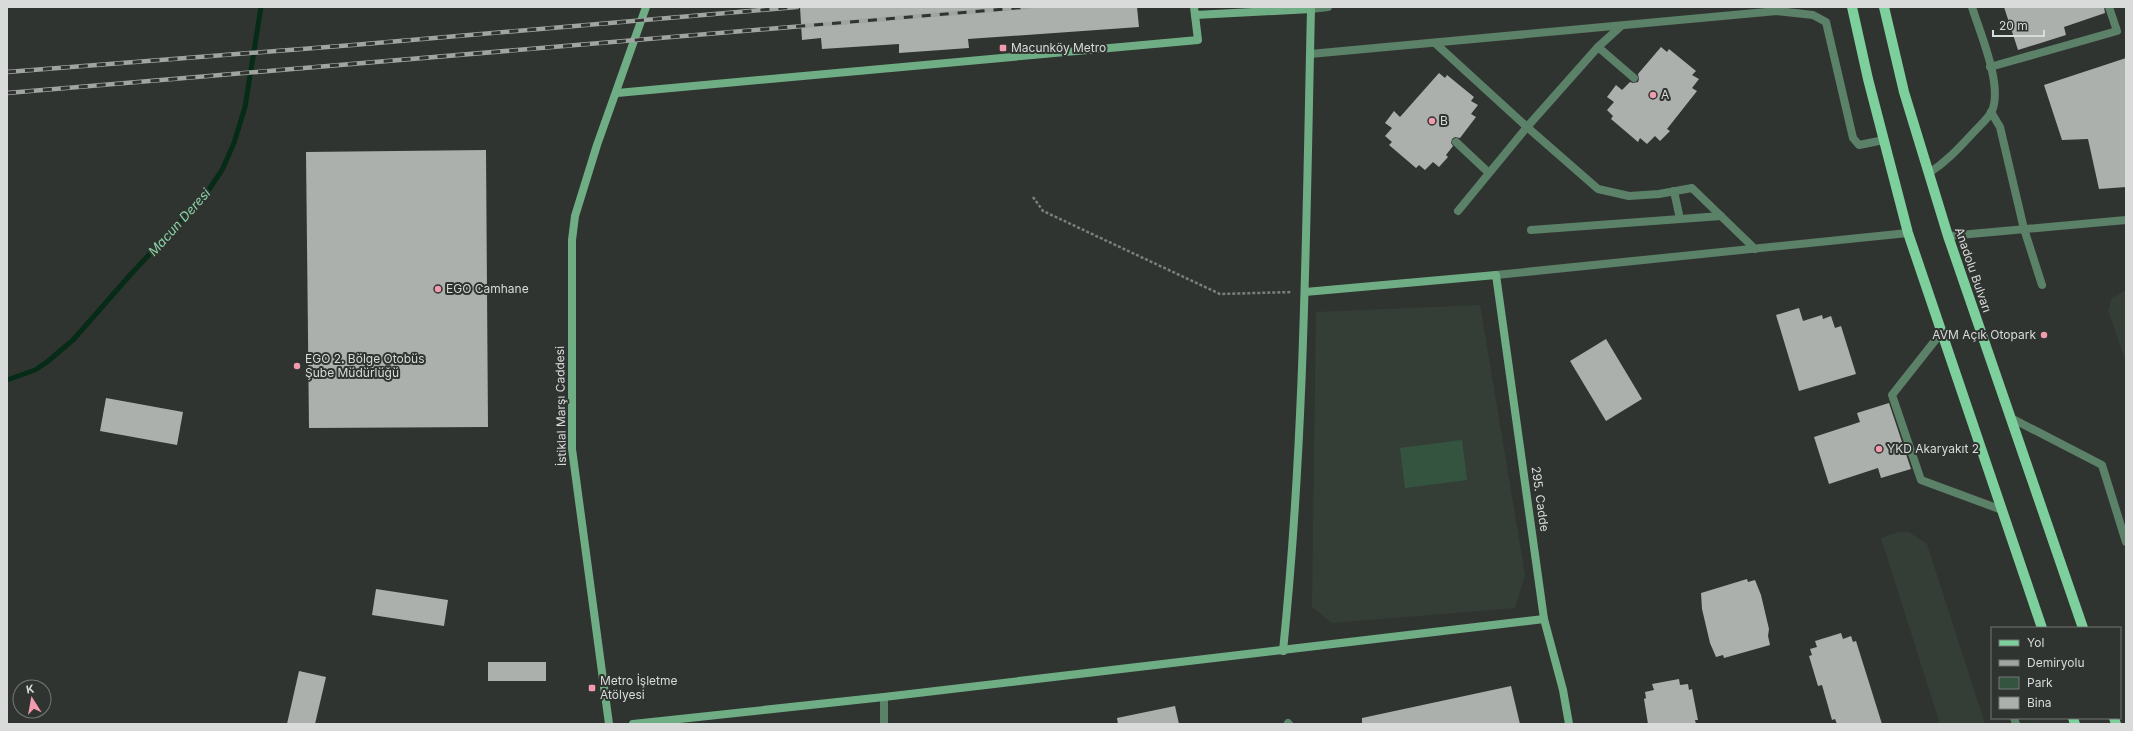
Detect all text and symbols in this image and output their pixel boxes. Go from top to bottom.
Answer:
scale bar [1993,12,2044,38]
text: 20 m [1999,18,2028,33]
place label: Macunköy Metro [1011,40,1106,55]
marker: Macunköy Metro [998,43,1008,53]
place label: A [1661,87,1669,102]
marker: A [1648,90,1658,100]
place label: B [1440,113,1448,128]
marker: B [1427,116,1437,126]
water label: Macun Deresi [145,184,214,259]
street label: Anadolu Bulvarı [1952,225,1995,314]
place label: EGO Camhane [446,281,529,296]
marker: EGO Camhane [433,284,443,294]
place label: AVM Açık Otopark [1932,327,2036,342]
marker: AVM Açık Otopark [2039,330,2049,340]
street label: İstiklal Marşı Caddesi [552,346,569,466]
place label: EGO 2. Bölge Otobüs Şube Müdürlüğü [305,351,425,380]
marker: EGO 2. Bölge Otobüs Şube Müdürlüğü [292,361,302,371]
place label: YKD Akaryakıt 2 [1887,441,1979,456]
marker: YKD Akaryakıt 2 [1874,444,1884,454]
street label: 295. Cadde [1528,465,1552,533]
legend [1991,627,2121,719]
text: Yol [2027,635,2044,650]
text: Demiryolu [2027,655,2085,670]
place label: Metro İşletme Atölyesi [600,673,678,702]
text: Park [2027,675,2053,690]
north arrow [12,679,52,719]
text: K [25,682,35,697]
marker: Metro İşletme Atölyesi [587,683,597,693]
text: Bina [2027,695,2052,710]

